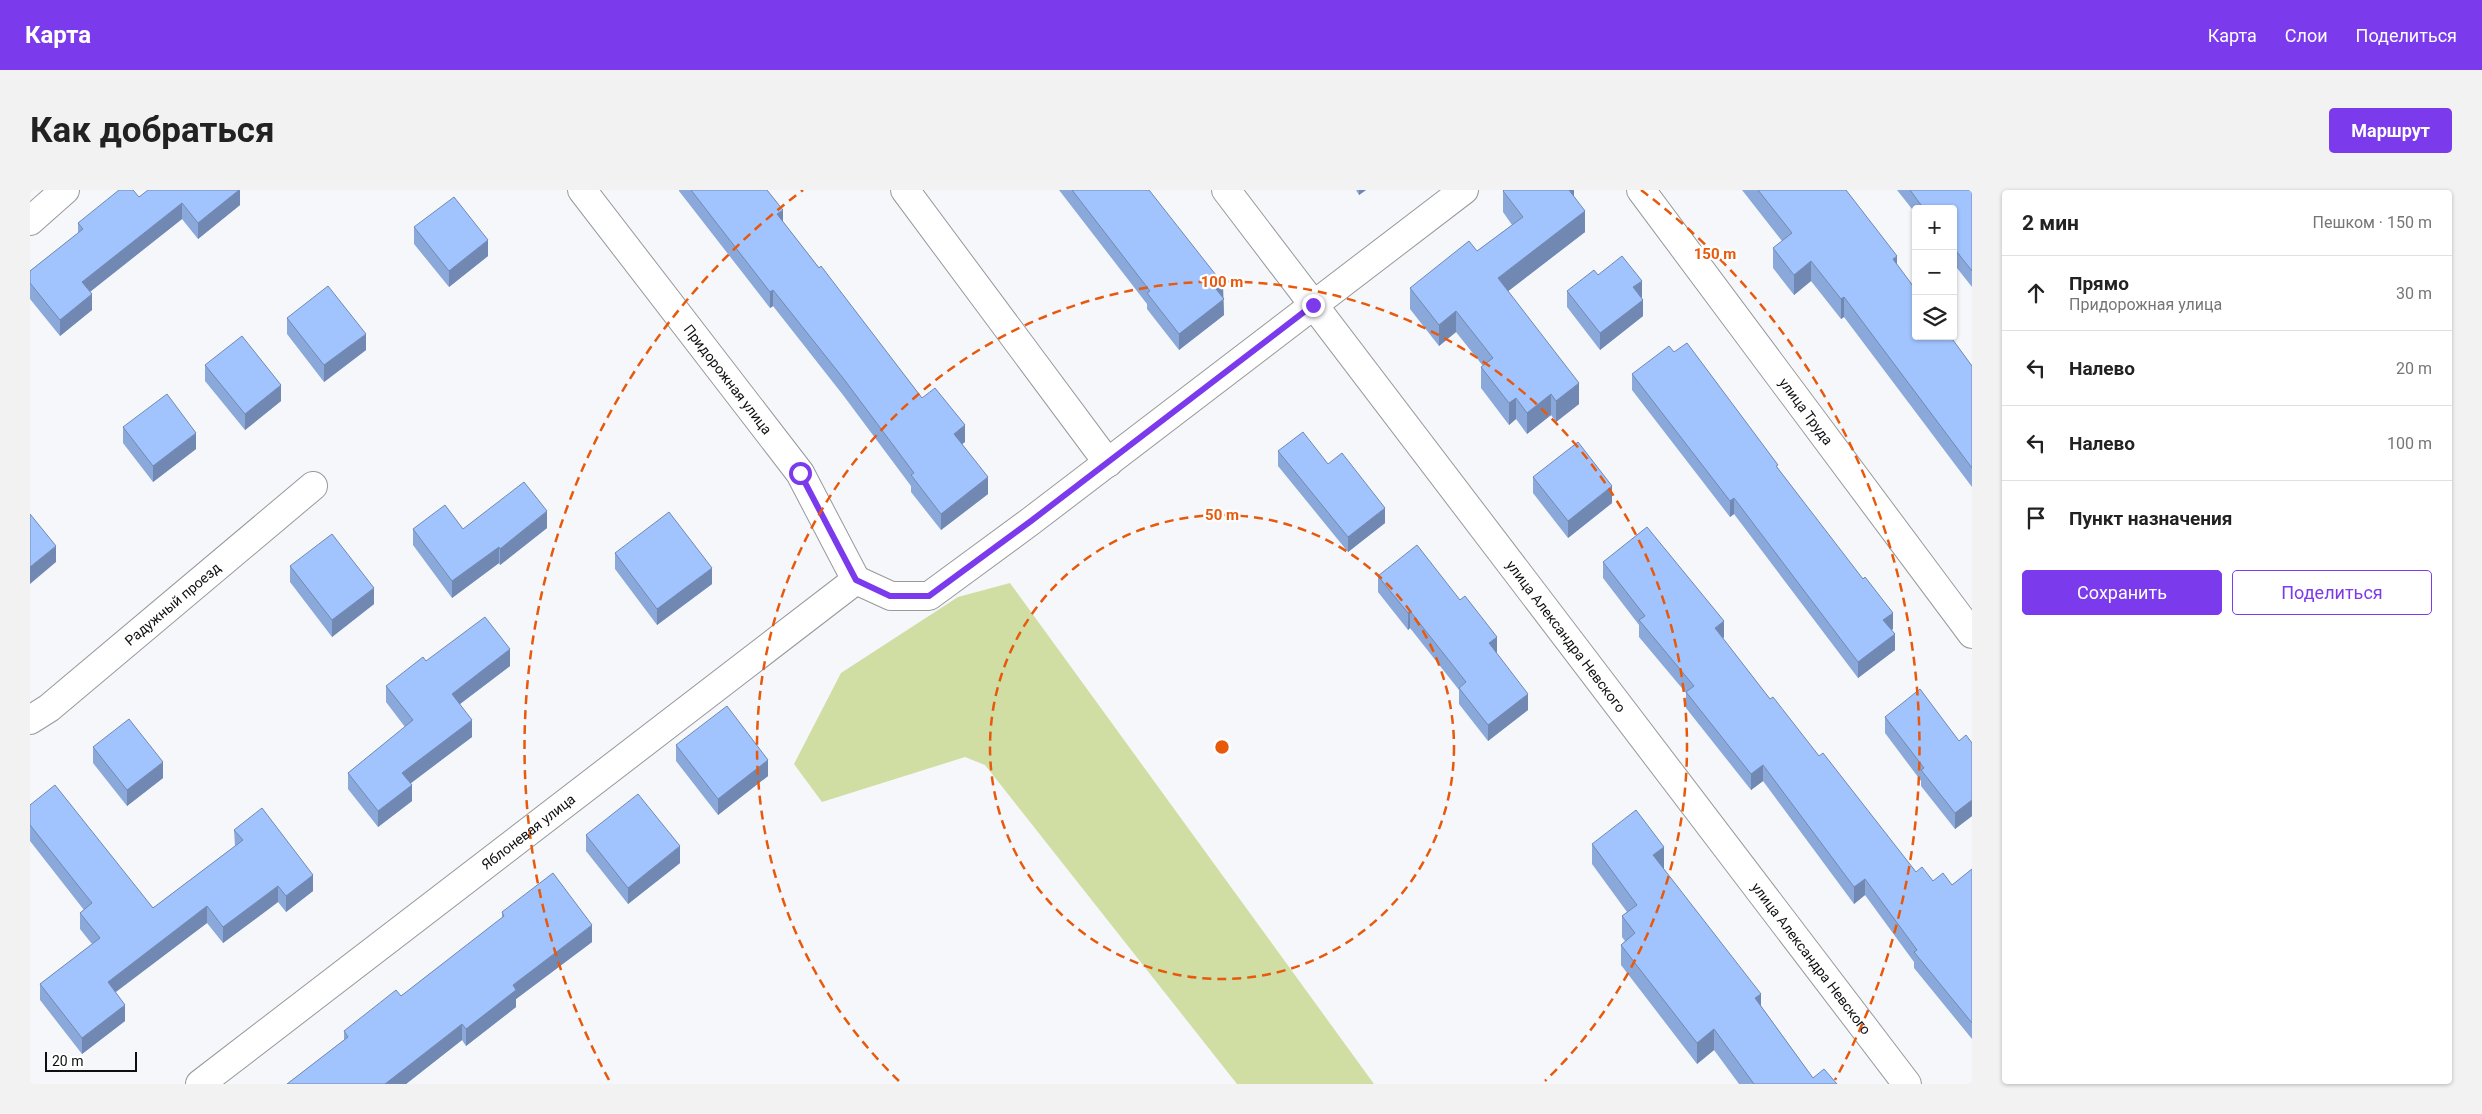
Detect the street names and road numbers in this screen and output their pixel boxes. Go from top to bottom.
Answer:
street label: Придорожная улица [681,321,775,437]
street label: улица Труда [1776,375,1836,448]
street label: улица Александра Невского [1503,557,1629,715]
street label: Радужный проезд [122,559,224,649]
street label: Яблоневая улица [478,791,578,873]
street label: улица Александра Невского [1748,879,1874,1038]

